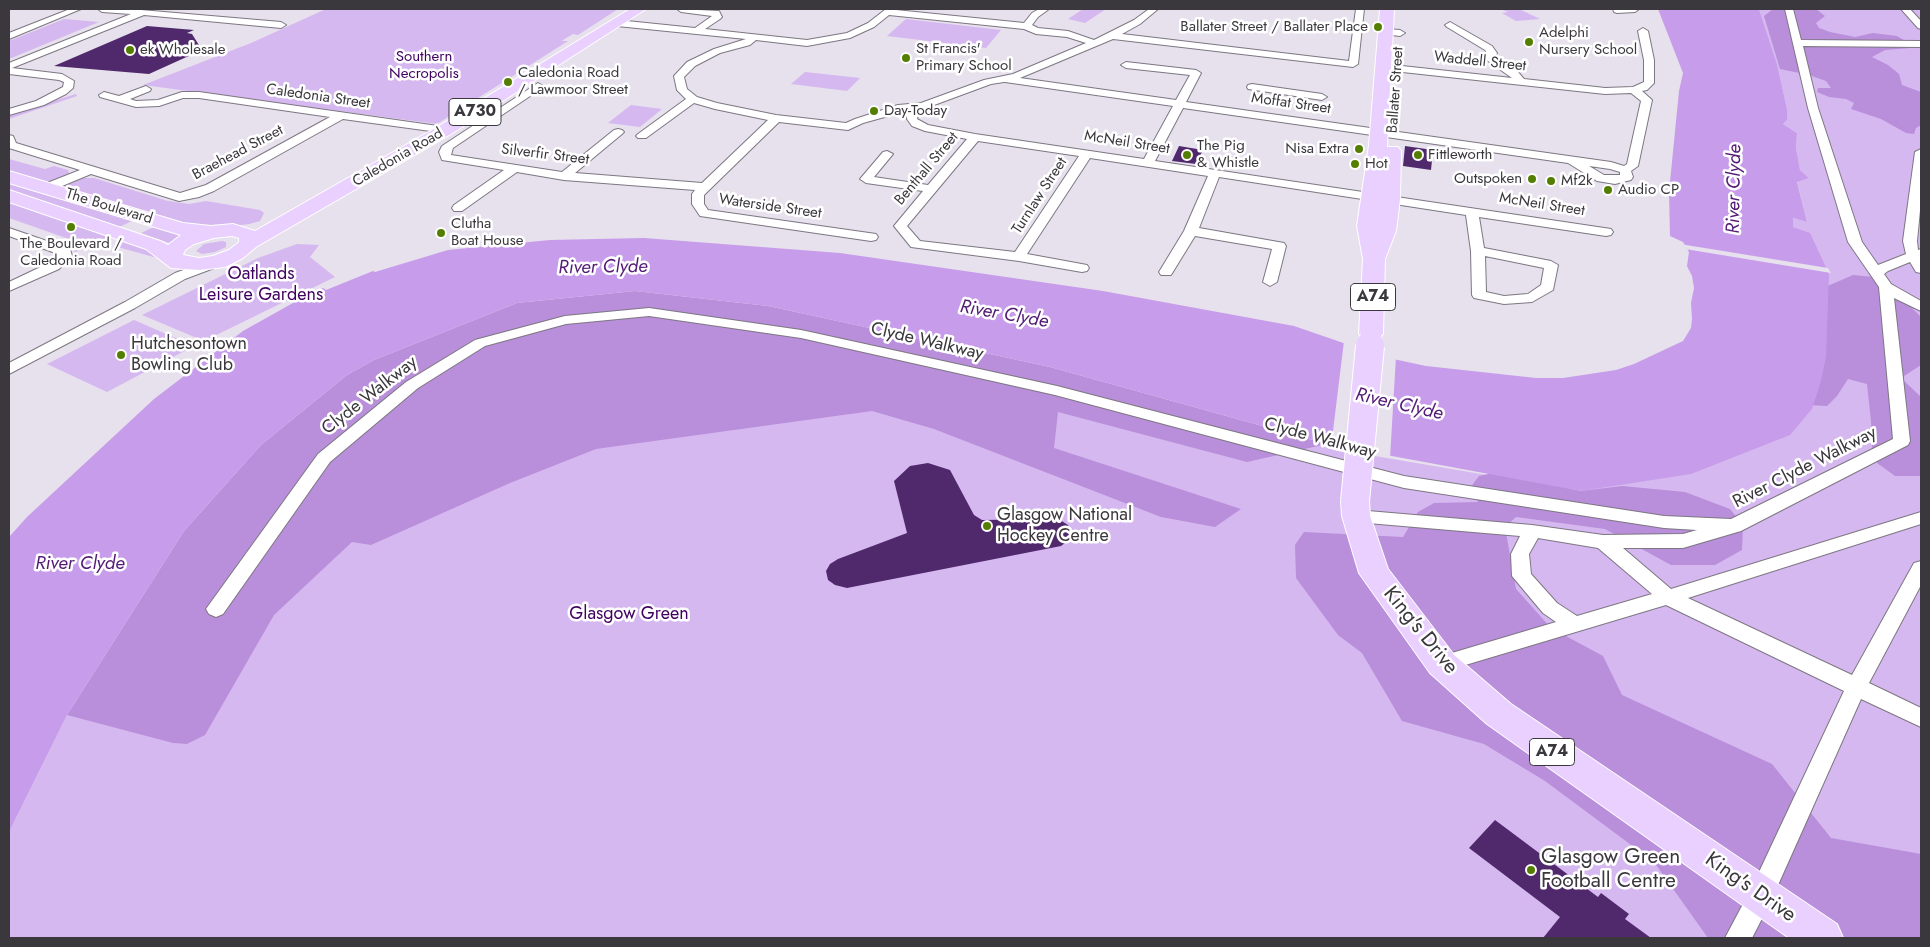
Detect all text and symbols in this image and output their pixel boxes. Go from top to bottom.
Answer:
place label: Ballater Street / Ballater Place [1180,18,1368,36]
marker: Ballater Street / Ballater Place [1372,21,1384,33]
place label: Adelphi Nursery School [1539,24,1637,59]
marker: Adelphi Nursery School [1523,36,1535,48]
place label: St Francis' Primary School [916,40,1012,75]
place label: ek Wholesale [140,41,225,59]
marker: ek Wholesale [124,44,136,56]
street label: Ballater Street [1384,46,1408,134]
park label: Southern Necropolis [389,48,459,83]
street label: Waddell Street [1433,48,1527,76]
marker: St Francis' Primary School [900,52,912,64]
place label: Caledonia Road / Lawmoor Street [518,64,628,99]
marker: Caledonia Road / Lawmoor Street [502,76,514,88]
street label: Caledonia Street [265,81,371,113]
street label: Moffat Street [1250,90,1332,118]
road number: A730 [449,98,501,125]
place label: Day-Today [884,102,947,120]
marker: Day-Today [868,105,880,117]
street label: Braehead Street [190,122,286,184]
street label: Caledonia Road [350,125,446,191]
street label: McNeil Street [1083,127,1171,159]
street label: Benthall Street [891,129,963,209]
place label: The Pig & Whistle [1197,137,1259,172]
place label: Nisa Extra [1285,140,1349,158]
street label: Silverfir Street [500,141,590,169]
marker: Nisa Extra [1353,143,1365,155]
water label: River Clyde [1723,144,1747,234]
place label: Fittleworth [1428,146,1492,164]
marker: The Pig & Whistle [1181,149,1193,161]
marker: Fittleworth [1412,149,1424,161]
street label: Turnlaw Street [1009,154,1071,238]
place label: Hot [1365,155,1388,173]
marker: Hot [1349,158,1361,170]
place label: Outspoken [1454,170,1522,188]
place label: Mf2k [1561,172,1593,190]
marker: Outspoken [1526,173,1538,185]
marker: Mf2k [1545,175,1557,187]
place label: Audio CP [1618,181,1679,199]
marker: Audio CP [1602,184,1614,196]
street label: The Boulevard [63,185,155,229]
street label: McNeil Street [1498,189,1586,221]
street label: Waterside Street [717,191,823,223]
place label: Clutha Boat House [451,215,523,250]
marker: The Boulevard / Caledonia Road [65,221,77,233]
marker: Clutha Boat House [435,227,447,239]
place label: The Boulevard / Caledonia Road [20,235,122,270]
water label: River Clyde [558,256,648,280]
park label: Oatlands Leisure Gardens [199,264,323,306]
road number: A74 [1350,284,1396,310]
water label: River Clyde [958,296,1050,334]
street label: Clyde Walkway [869,319,985,365]
place label: Hutchesontown Bowling Club [131,334,247,376]
marker: Hutchesontown Bowling Club [115,349,127,361]
street label: Clyde Walkway [318,352,422,440]
water label: River Clyde [1353,384,1445,426]
street label: Clyde Walkway [1262,414,1378,464]
street label: River Clyde Walkway [1730,422,1880,514]
place label: Glasgow National Hockey Centre [997,505,1132,548]
marker: Glasgow National Hockey Centre [981,520,993,532]
water label: River Clyde [35,553,125,575]
street label: King's Drive [1377,582,1463,680]
park label: Glasgow Green [569,604,689,626]
road number: A74 [1530,739,1574,766]
place label: Glasgow Green Football Centre [1541,845,1680,895]
street label: King's Drive [1700,848,1800,928]
marker: Glasgow Green Football Centre [1525,864,1537,876]

